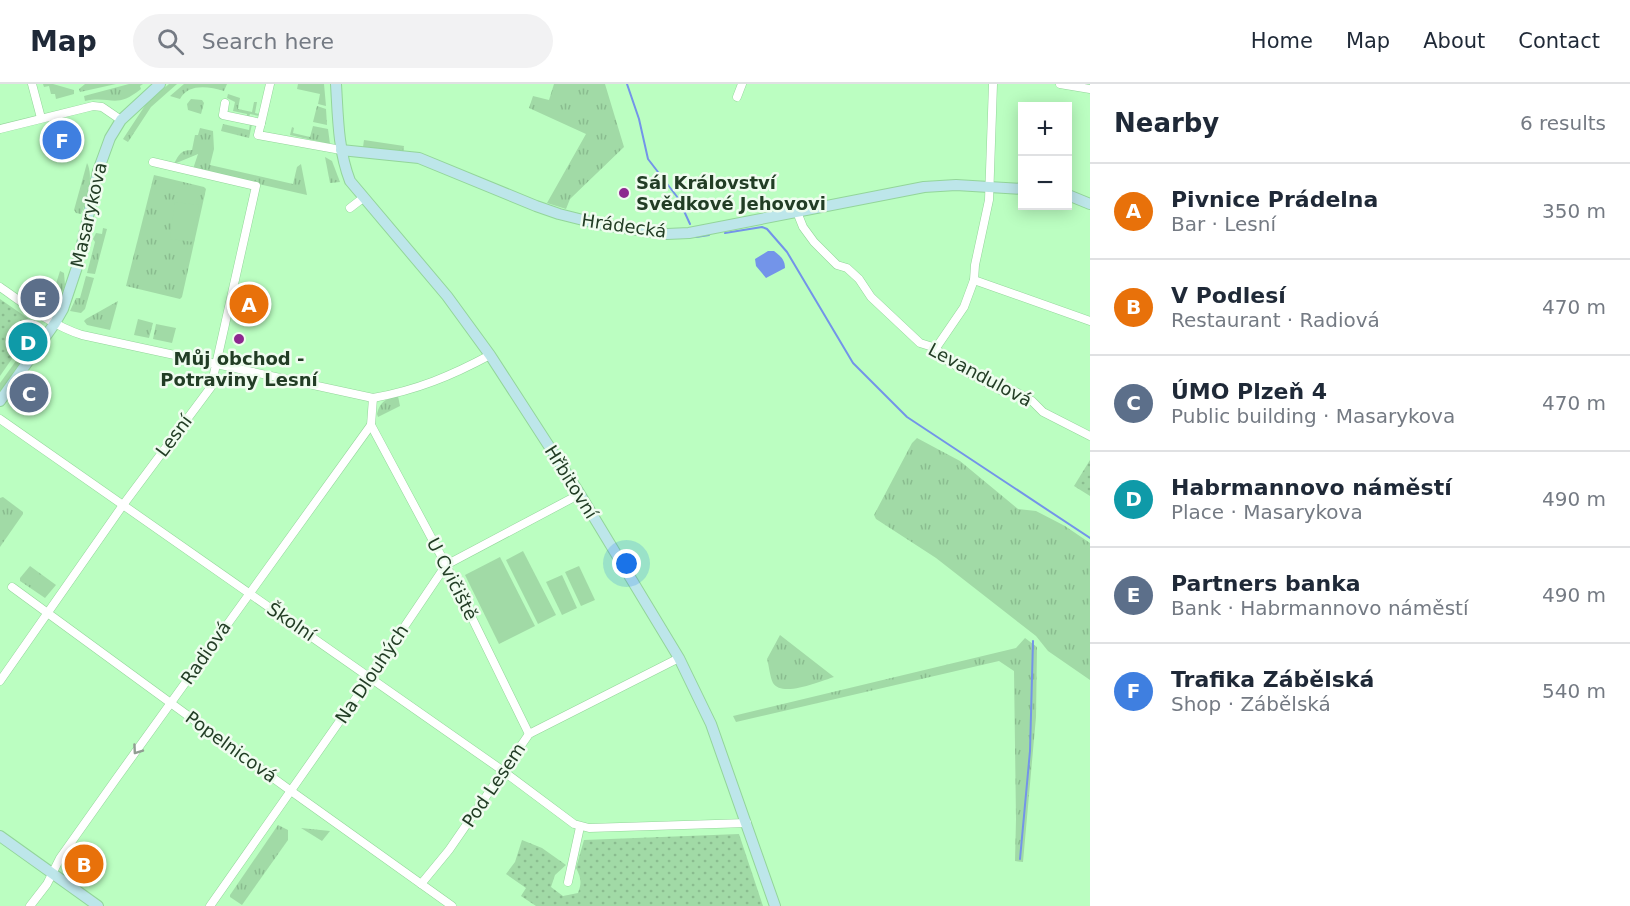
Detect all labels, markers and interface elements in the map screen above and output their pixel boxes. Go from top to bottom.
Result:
search box [133,14,553,68]
text: Map [30,25,97,58]
icon: search [154,25,187,58]
text: Search here [202,29,334,54]
text: Home [1251,29,1313,53]
text: Map [1346,29,1390,53]
text: About [1423,29,1485,53]
text: Contact [1518,29,1600,53]
map controls [1018,102,1072,210]
button: + [1018,102,1072,156]
text: Nearby [1114,108,1219,138]
text: 6 results [1520,111,1606,135]
pin: F [42,118,82,162]
button: − [1018,156,1072,210]
street label: Masarykova [66,160,111,270]
place label: Sál Království Svědkové Jehovovi [636,172,826,214]
marker: Sál Království Svědkové Jehovovi [617,186,631,200]
text: Pivnice Prádelna [1171,187,1378,212]
text: A [1126,199,1141,223]
text: 350 m [1542,199,1606,223]
street label: Hrádecká [580,209,668,242]
text: Bar · Lesní [1171,212,1276,236]
pin: E [20,276,60,320]
pin: A [230,282,268,326]
text: V Podlesí [1171,283,1286,308]
text: B [1126,295,1141,319]
text: 470 m [1542,295,1606,319]
text: Restaurant · Radiová [1171,308,1380,332]
pin: D [9,320,48,364]
marker: Můj obchod - Potraviny Lesní [232,332,246,346]
street label: Levandulová [925,338,1036,411]
place label: Můj obchod - Potraviny Lesní [160,348,318,390]
pin: C [9,370,48,416]
text: ÚMO Plzeň 4 [1171,379,1327,404]
text: C [1126,391,1141,415]
text: 470 m [1542,391,1606,415]
text: Public building · Masarykova [1171,404,1455,428]
street label: Lesní [151,410,197,461]
street label: Hřbitovní [541,441,603,523]
text: Habrmannovo náměstí [1171,475,1452,500]
text: D [1125,487,1142,511]
text: 490 m [1542,487,1606,511]
text: Place · Masarykova [1171,500,1363,524]
street label: U Cvičiště [423,534,482,623]
your location [612,549,641,578]
text: Partners banka [1171,571,1361,596]
text: E [1127,583,1140,607]
text: 490 m [1542,583,1606,607]
text: Bank · Habrmannovo náměstí [1171,596,1468,620]
street label: Školní [263,598,320,646]
street label: Radiová [176,617,235,688]
street label: Na Dlouhých [331,620,412,727]
text: Trafika Zábělská [1171,667,1374,692]
text: F [1127,679,1140,703]
text: 540 m [1542,679,1606,703]
text: Shop · Zábělská [1171,692,1331,716]
street label: Popelnicová [182,706,281,787]
street label: Pod Lesem [458,739,529,831]
one-way arrow [133,744,144,755]
pin: B [64,842,104,886]

